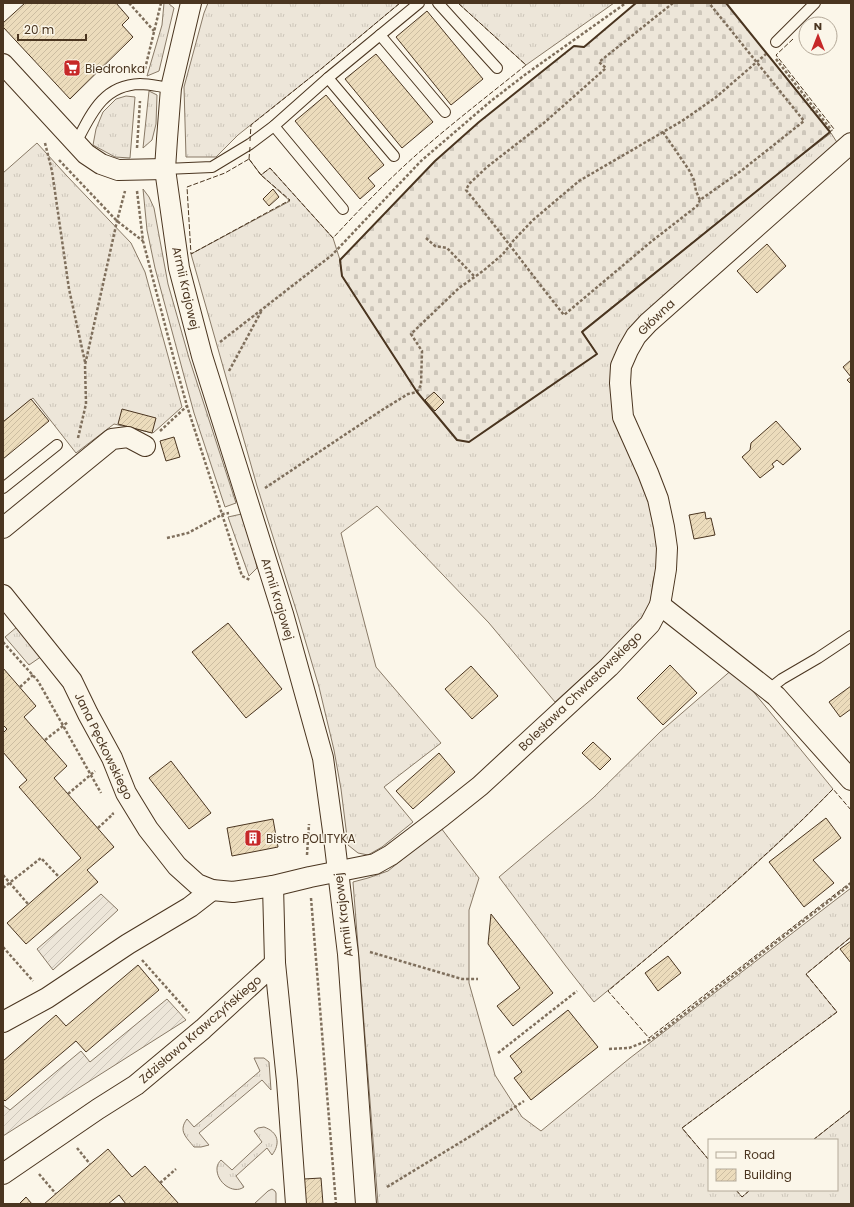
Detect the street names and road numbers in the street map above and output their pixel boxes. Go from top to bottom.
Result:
street label: Armii Krajowej [168,245,204,331]
street label: Główna [634,295,678,339]
street label: Armii Krajowej [257,556,299,642]
street label: Bolesława Chwastowskiego [515,627,646,755]
street label: Jana Pęckowskiego [71,689,138,803]
street label: Armii Krajowej [329,872,357,958]
street label: Zdzisława Krawczyńskiego [135,971,265,1087]

